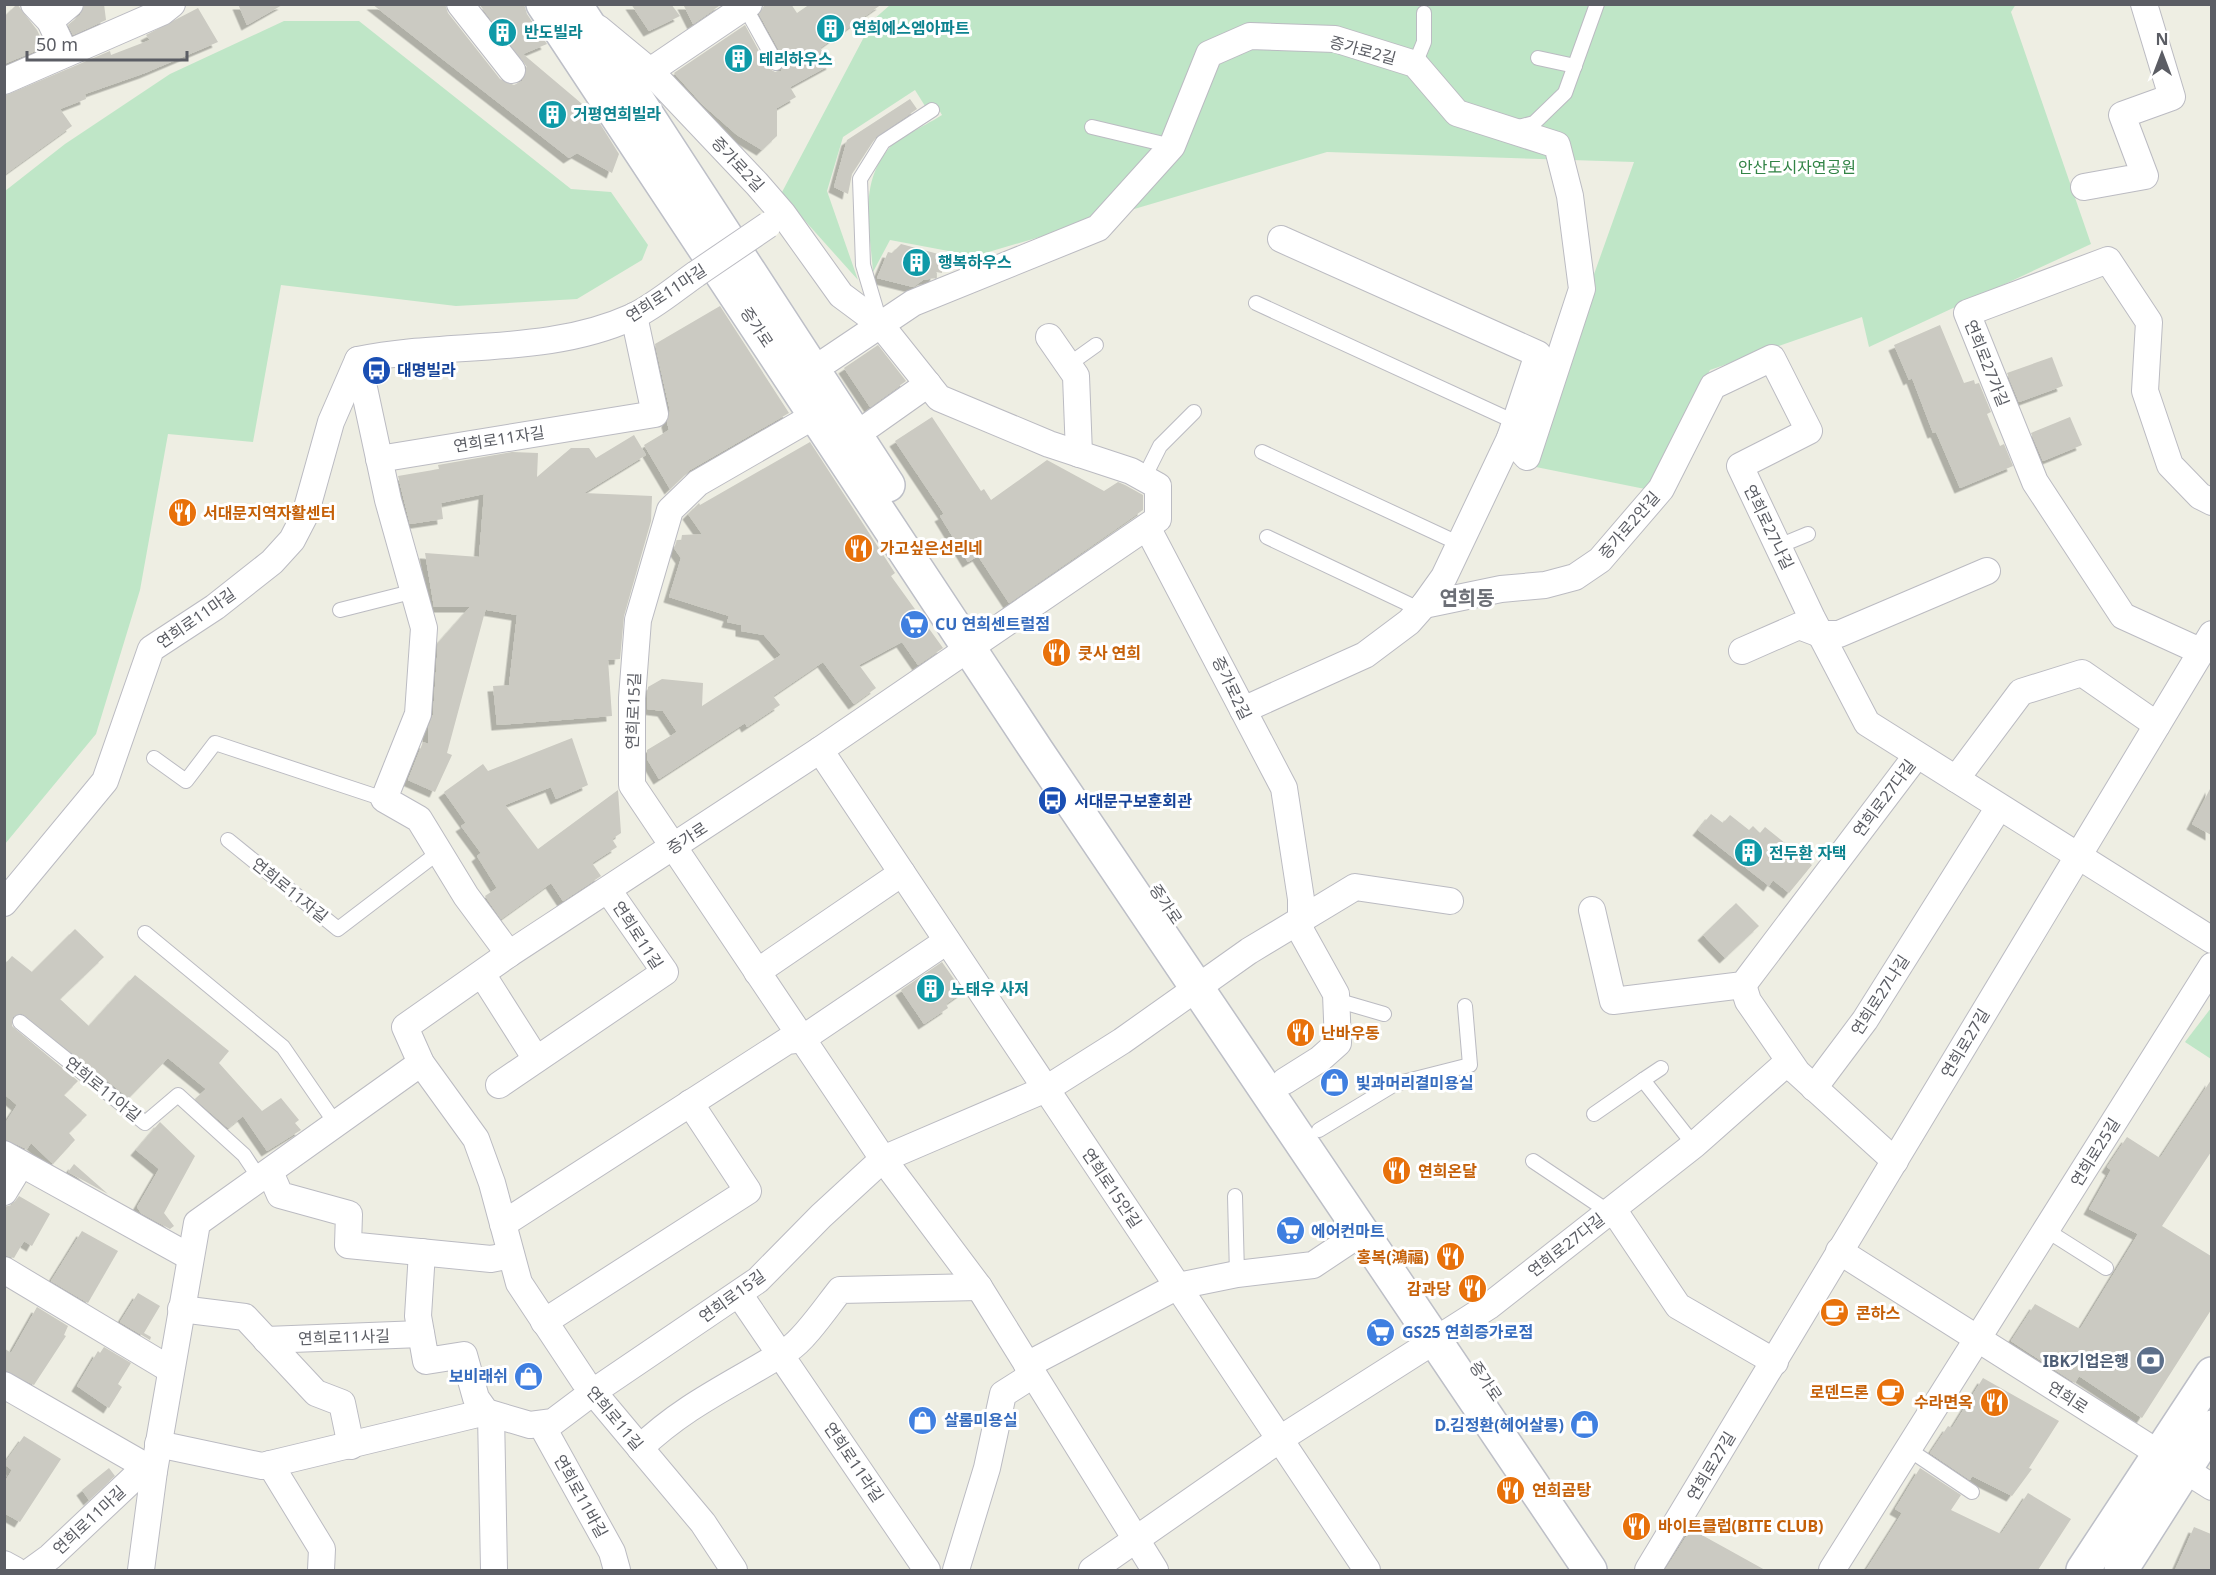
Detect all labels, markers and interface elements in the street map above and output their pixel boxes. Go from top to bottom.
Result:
building icon: 연희에스엠아파트 [815,12,847,44]
building icon: 반도빌라 [487,16,519,48]
place label: 연희에스엠아파트 [852,17,970,39]
place label: 반도빌라 [524,21,583,43]
scale bar [27,24,188,62]
north arrow [2132,24,2192,84]
text: N [2155,28,2169,50]
street label: 증가로2길 [1327,31,1399,69]
text: 50 m [36,32,78,56]
building icon: 테리하우스 [722,43,754,75]
place label: 테리하우스 [759,48,833,70]
building icon: 거평연희빌라 [536,98,568,130]
place label: 거평연희빌라 [573,103,662,125]
street label: 증가로2길 [707,132,769,196]
park label: 안산도시자연공원 [1738,156,1856,178]
building icon: 행복하우스 [901,246,933,278]
place label: 행복하우스 [938,251,1012,273]
street label: 연희로11마길 [621,259,711,327]
street label: 증가로 [736,303,779,352]
street label: 연희로27가길 [1960,316,2014,410]
bus stop icon: 대명빌라 [360,354,392,386]
place label: 대명빌라 [397,359,456,381]
street label: 연희로11자길 [452,421,546,457]
street label: 연희로27나길 [1739,481,1799,573]
street label: 증가로2안길 [1594,487,1664,563]
restaurant icon: 서대문지역자활센터 [166,497,198,529]
place label: 서대문지역자활센터 [203,502,335,524]
restaurant icon: 가고싶은선리네 [843,532,875,564]
place label: 가고싶은선리네 [880,537,983,559]
street label: 연희로11마길 [152,583,240,653]
district label: 연희동 [1439,584,1495,611]
supermarket icon: CU 연희센트럴점 [898,608,930,640]
place label: CU 연희센트럴점 [935,613,1050,635]
restaurant icon: 쿳사 연희 [1041,637,1073,669]
place label: 쿳사 연희 [1078,642,1141,664]
street label: 증가로2길 [1207,653,1257,723]
street label: 연희로15길 [621,672,645,750]
street label: 연희로27다길 [1848,755,1920,841]
bus stop icon: 서대문구보훈회관 [1037,785,1069,817]
place label: 서대문구보훈회관 [1074,790,1192,812]
street label: 증가로 [662,817,712,859]
building icon: 전두환 자택 [1732,837,1764,869]
place label: 전두환 자택 [1769,842,1847,864]
street label: 연희로11자길 [247,853,333,927]
street label: 증가로 [1145,880,1188,929]
street label: 연희로11길 [608,897,668,973]
street label: 연희로27나길 [1846,950,1914,1040]
building icon: 노태우 사저 [914,973,946,1005]
place label: 노태우 사저 [951,978,1029,1000]
street label: 연희로27길 [1936,1004,1994,1082]
restaurant icon: 난바우동 [1284,1017,1316,1049]
place label: 난바우동 [1321,1022,1380,1044]
street label: 연희로11아길 [60,1052,146,1126]
shop icon: 빛과머리결미용실 [1319,1067,1351,1099]
place label: 빛과머리결미용실 [1356,1072,1474,1094]
street label: 연희로25길 [2065,1113,2125,1191]
street label: 연희로15안길 [1077,1144,1147,1232]
restaurant icon: 연희온달 [1381,1155,1413,1187]
place label: 연희온달 [1418,1160,1477,1182]
street label: 연희로27다길 [1523,1208,1609,1282]
supermarket icon: 에어컨마트 [1274,1215,1306,1247]
place label: 에어컨마트 [1311,1220,1385,1242]
restaurant icon: 홍복(鴻福) [1434,1241,1466,1273]
place label: 홍복(鴻福) [1357,1246,1429,1268]
street label: 연희로15길 [694,1264,770,1328]
restaurant icon: 감과당 [1456,1273,1488,1305]
place label: 감과당 [1407,1278,1451,1300]
cafe icon: 콘하스 [1819,1297,1851,1329]
place label: 콘하스 [1856,1302,1900,1324]
supermarket icon: GS25 연희증가로점 [1365,1316,1397,1348]
place label: GS25 연희증가로점 [1402,1321,1533,1343]
street label: 연희로11사길 [298,1324,390,1350]
bank icon: IBK기업은행 [2134,1345,2166,1377]
place label: IBK기업은행 [2043,1350,2129,1372]
street label: 증가로 [1465,1357,1508,1406]
shop icon: 보비래쉬 [513,1360,545,1392]
place label: 보비래쉬 [449,1365,508,1387]
cafe icon: 로덴드론 [1874,1376,1906,1408]
street label: 연희로 [2043,1376,2093,1418]
street label: 연희로11길 [582,1381,648,1455]
place label: 로덴드론 [1810,1381,1869,1403]
restaurant icon: 수라면옥 [1978,1386,2010,1418]
place label: 수라면옥 [1914,1391,1973,1413]
shop icon: 살롬미용실 [907,1404,939,1436]
place label: 살롬미용실 [944,1409,1018,1431]
shop icon: D.김정환(헤어살롱) [1569,1409,1601,1441]
place label: D.김정환(헤어살롱) [1435,1414,1564,1436]
street label: 연희로11라길 [819,1418,889,1506]
street label: 연희로27길 [1682,1427,1740,1505]
street label: 연희로11바길 [549,1450,613,1542]
restaurant icon: 연희곰탕 [1495,1474,1527,1506]
place label: 연희곰탕 [1532,1479,1591,1501]
street label: 연희로11마길 [48,1481,130,1559]
restaurant icon: 바이트클럽(BITE CLUB) [1621,1510,1653,1542]
place label: 바이트클럽(BITE CLUB) [1658,1515,1823,1537]

